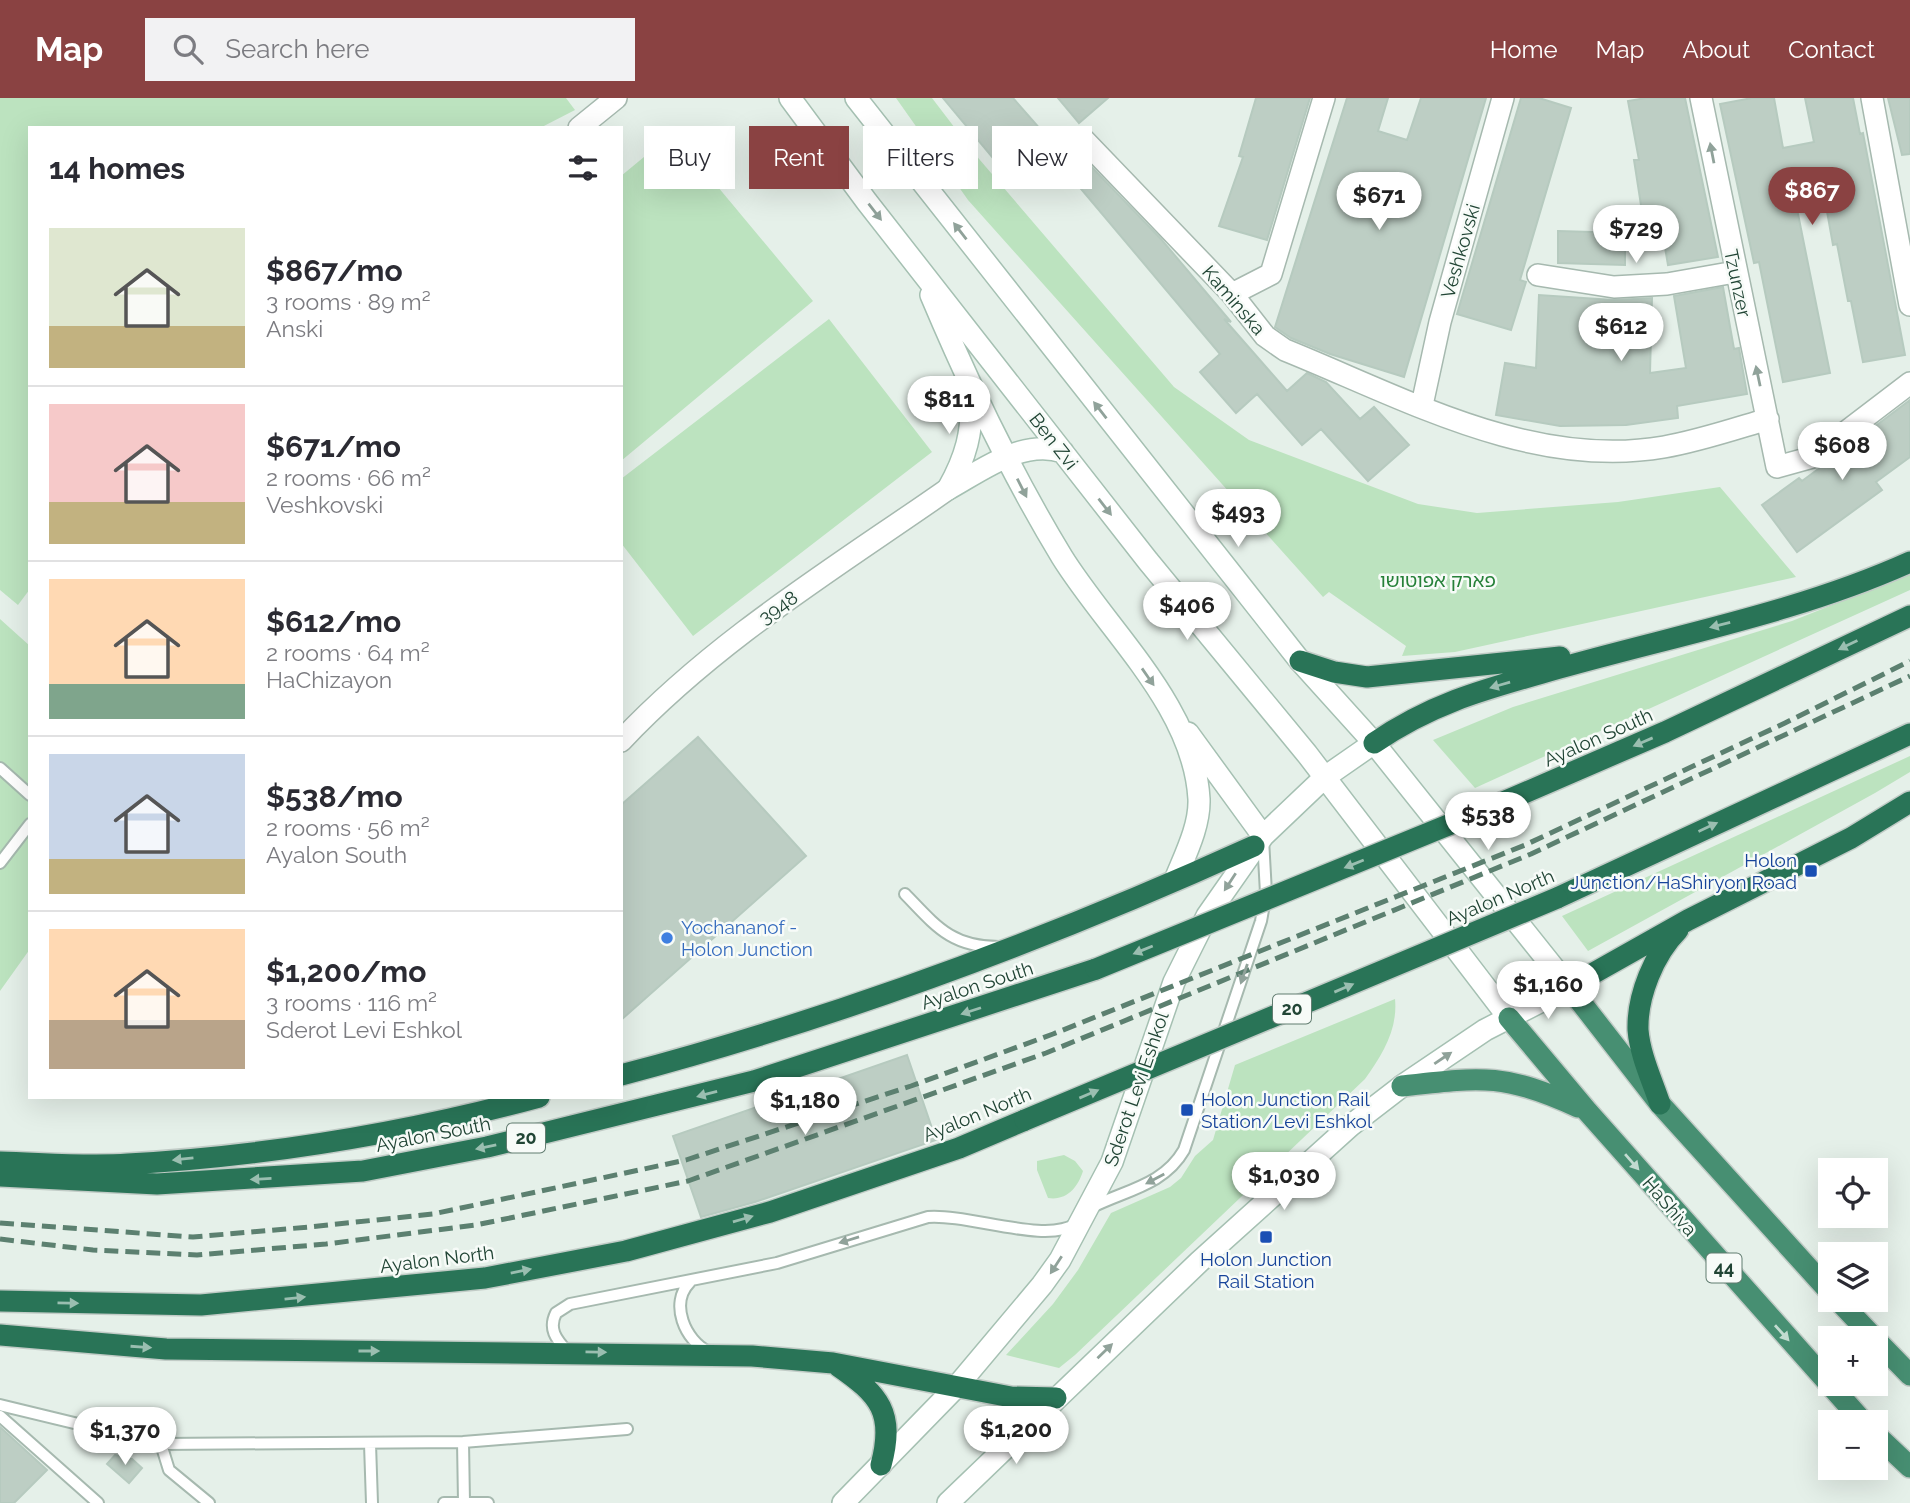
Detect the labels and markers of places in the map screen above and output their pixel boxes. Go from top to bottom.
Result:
pin: $867 [1771,167,1853,227]
pin: $671 [1338,172,1420,232]
pin: $729 [1595,206,1677,265]
pin: $612 [1580,303,1662,363]
pin: $811 [908,376,990,436]
pin: $608 [1801,422,1883,482]
pin: $493 [1197,490,1279,549]
pin: $406 [1146,582,1228,642]
pin: $538 [1447,792,1529,852]
place label: Holon Junction/HaShiryon Road [1570,849,1797,893]
marker: Holon Junction/HaShiryon Road [1803,863,1819,879]
place label: Yochananof - Holon Junction [681,916,813,960]
marker: Yochananof - Holon Junction [659,930,675,946]
pin: $1,160 [1491,962,1605,1021]
pin: $1,180 [748,1077,862,1137]
place label: Holon Junction Rail Station/Levi Eshkol [1201,1088,1373,1132]
marker: Holon Junction Rail Station/Levi Eshkol [1179,1102,1195,1118]
pin: $1,030 [1227,1152,1341,1212]
marker: Holon Junction Rail Station [1258,1229,1274,1245]
place label: Holon Junction Rail Station [1200,1248,1332,1292]
pin: $1,200 [959,1406,1073,1466]
pin: $1,370 [68,1408,182,1467]

